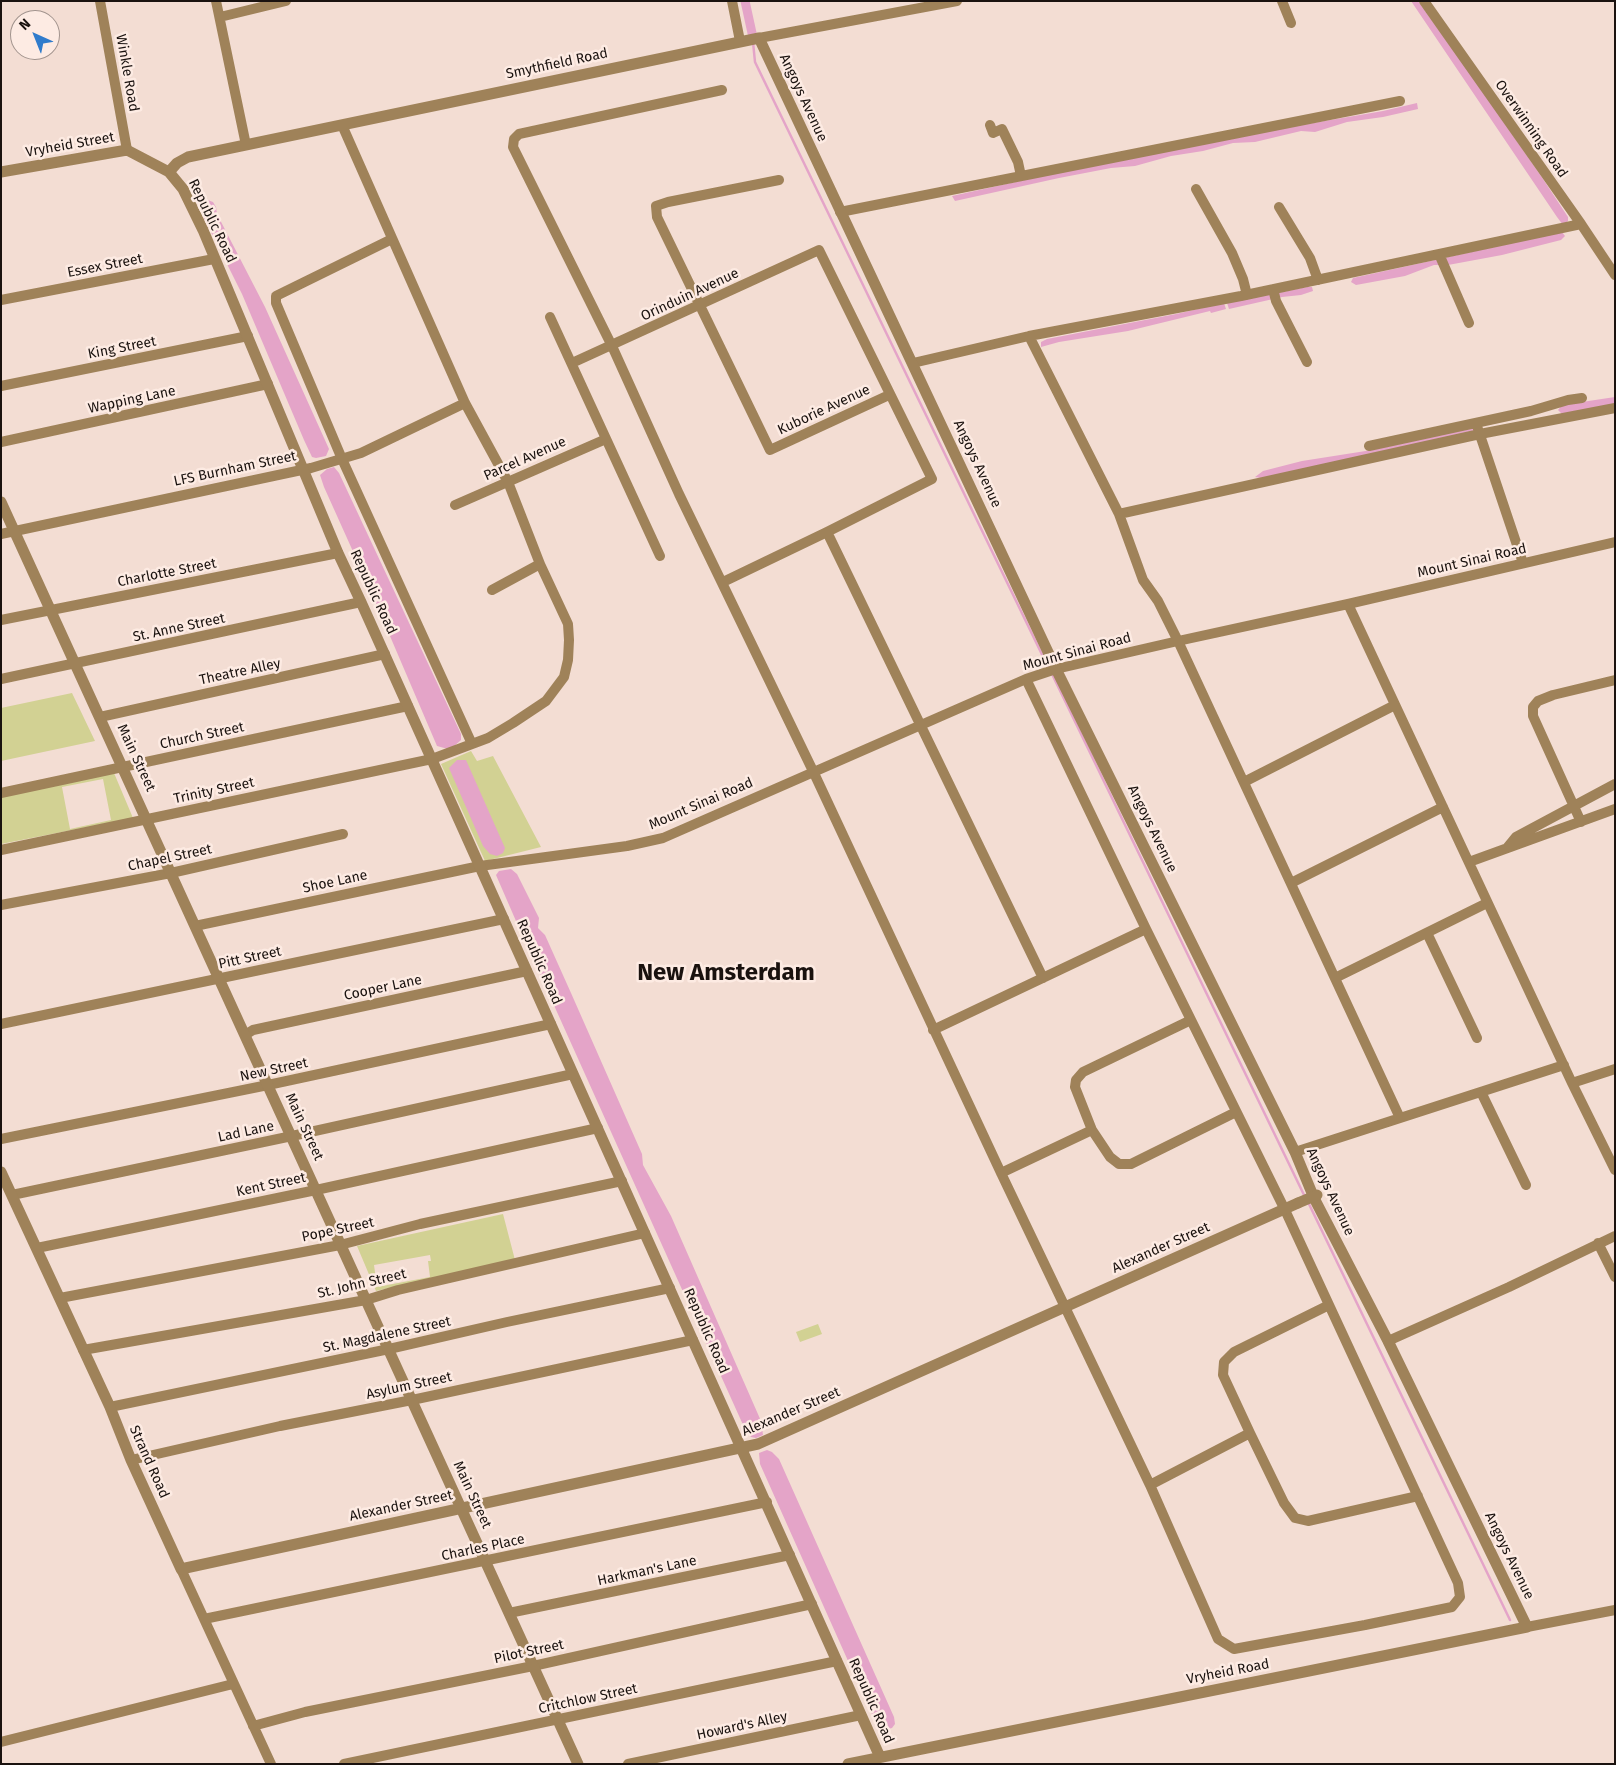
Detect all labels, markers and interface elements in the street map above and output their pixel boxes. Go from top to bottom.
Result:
north arrow [10,10,60,60]
text: N [16,15,34,34]
street label: Winkle Road [112,33,142,113]
street label: Smythfield Road [505,45,609,83]
street label: Angoys Avenue [775,51,831,145]
street label: Overwinning Road [1491,77,1571,181]
street label: Vryheid Street [24,129,116,161]
street label: Republic Road [184,176,240,266]
street label: Essex Street [66,250,144,282]
street label: Orinduin Avenue [638,265,742,325]
street label: King Street [86,333,158,363]
street label: Kuborie Avenue [775,381,873,439]
street label: Wapping Lane [87,383,177,417]
street label: Angoys Avenue [949,417,1005,511]
street label: Parcel Avenue [481,433,569,485]
street label: LFS Burnham Street [172,448,298,490]
street label: Mount Sinai Road [1416,540,1528,582]
street label: Republic Road [346,547,400,637]
street label: Charlotte Street [116,555,218,591]
street label: St. Anne Street [131,610,227,646]
street label: Mount Sinai Road [1021,629,1133,675]
street label: Theatre Alley [198,655,282,689]
street label: Church Street [158,719,246,753]
street label: Main Street [113,722,159,794]
street label: Trinity Street [172,774,256,808]
street label: Mount Sinai Road [646,774,756,834]
street label: Angoys Avenue [1124,783,1180,875]
street label: Chapel Street [127,841,213,875]
street label: Shoe Lane [301,867,369,897]
street label: Republic Road [513,917,565,1007]
street label: Pitt Street [217,943,283,973]
district label: New Amsterdam [637,959,815,987]
street label: Cooper Lane [342,972,424,1004]
street label: New Street [239,1055,309,1085]
street label: Main Street [281,1091,327,1163]
street label: Lad Lane [216,1118,276,1146]
street label: Angoys Avenue [1302,1145,1358,1239]
street label: Kent Street [235,1169,307,1201]
street label: Pope Street [300,1214,376,1246]
street label: Alexander Street [1110,1219,1212,1277]
street label: St. John Street [316,1266,408,1302]
street label: Republic Road [680,1286,732,1376]
street label: St. Magdalene Street [322,1313,452,1357]
street label: Asylum Street [365,1369,453,1403]
street label: Alexander Street [739,1384,843,1440]
street label: Strand Road [126,1423,172,1501]
street label: Main Street [449,1459,495,1531]
street label: Alexander Street [348,1487,454,1525]
street label: Angoys Avenue [1481,1510,1537,1602]
street label: Charles Place [440,1531,526,1565]
street label: Harkman's Lane [596,1552,698,1590]
street label: Pilot Street [493,1636,565,1668]
street label: Republic Road [845,1656,897,1746]
street label: Vryheid Road [1185,1656,1271,1688]
street label: Critchlow Street [537,1680,639,1718]
street label: Howard's Alley [695,1708,789,1744]

